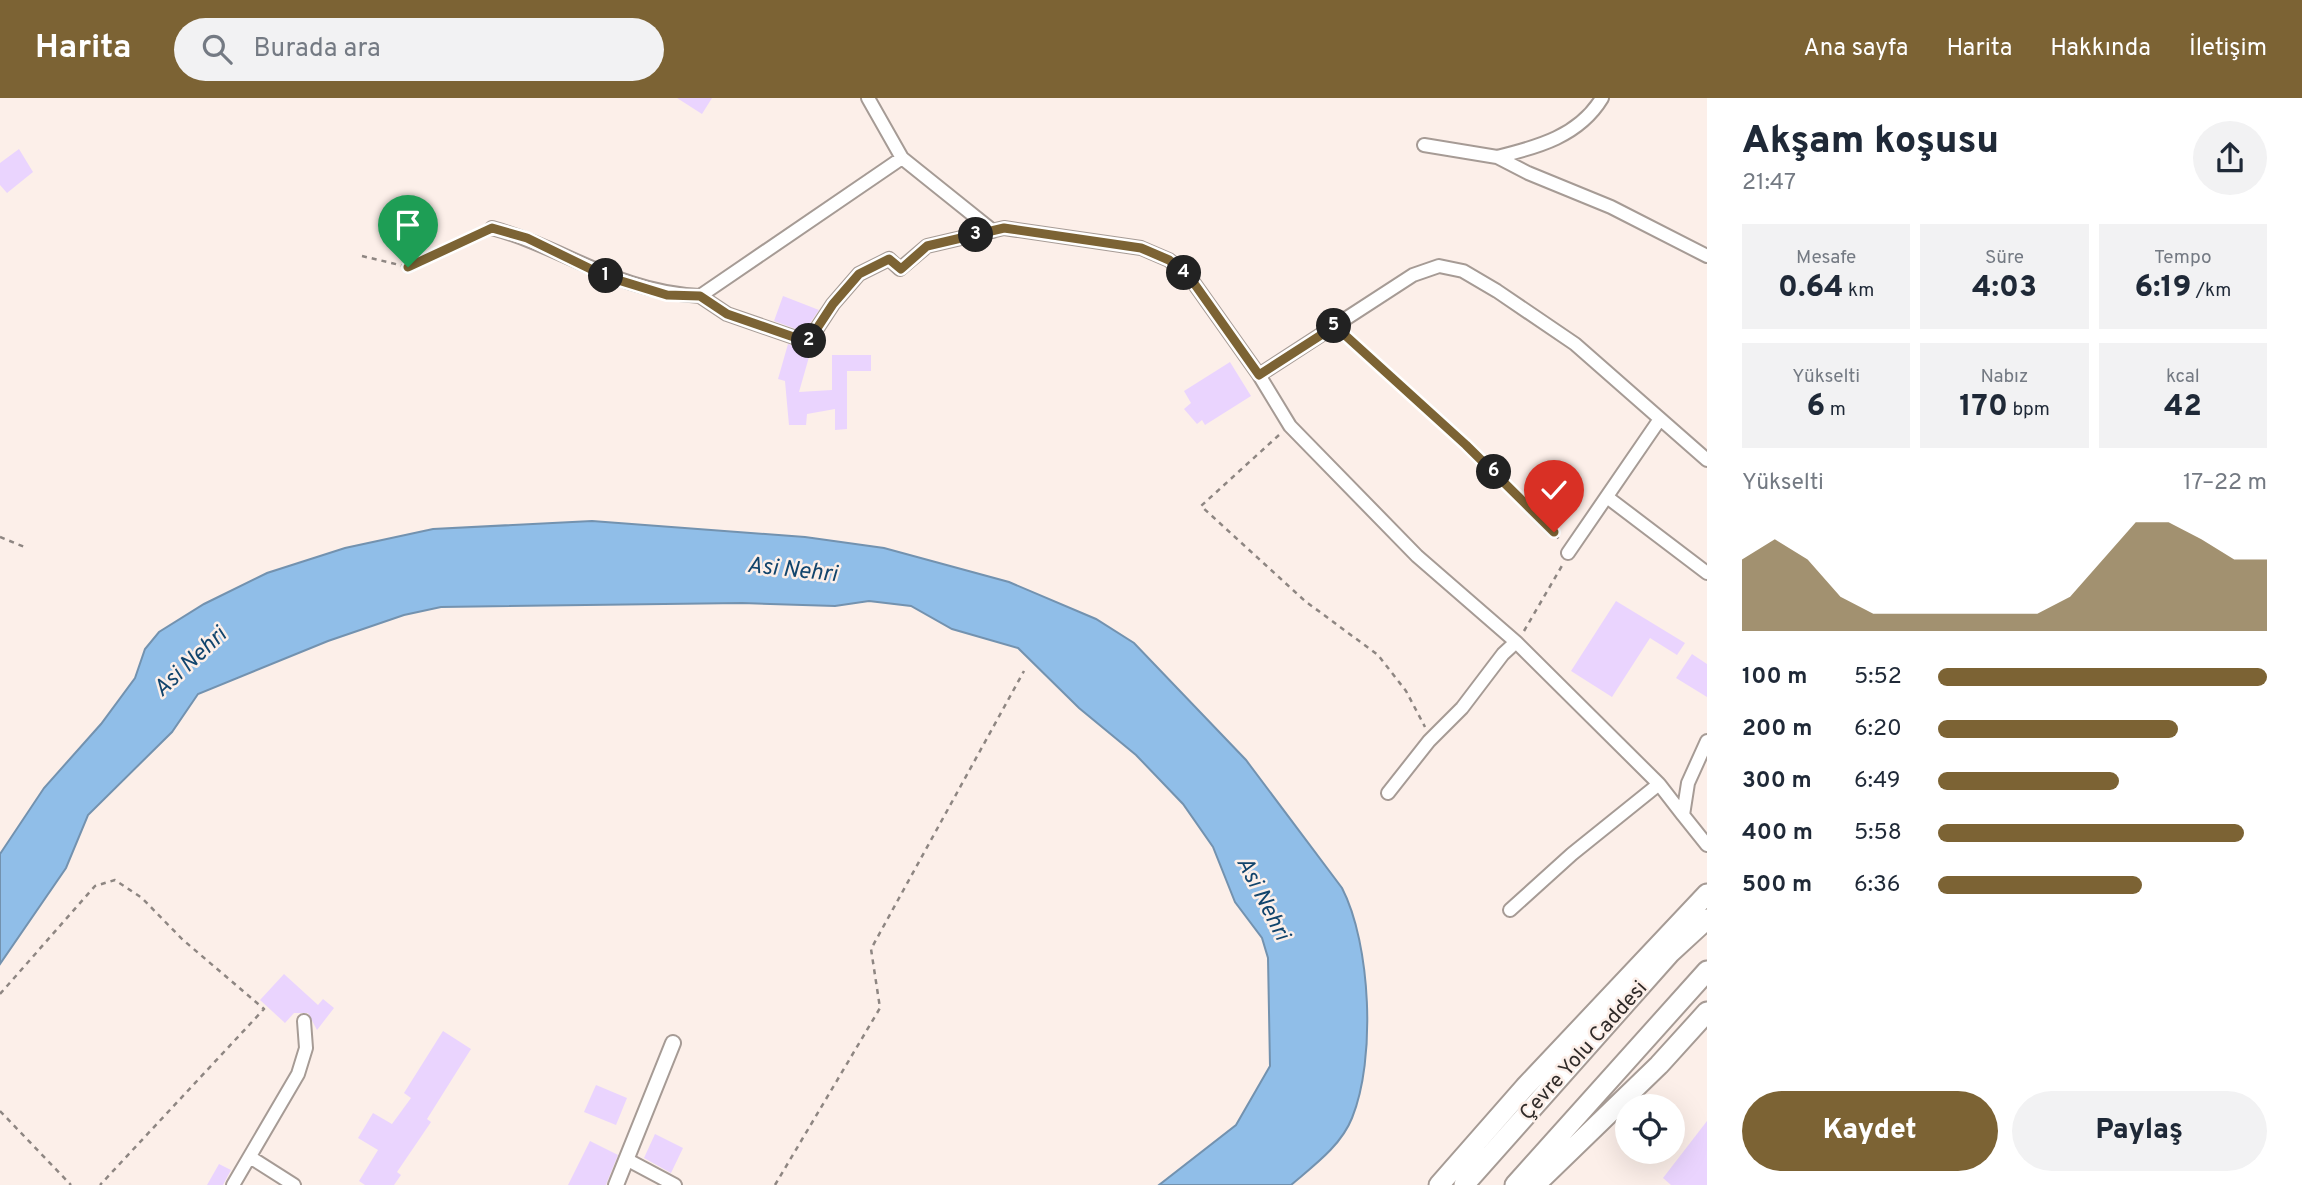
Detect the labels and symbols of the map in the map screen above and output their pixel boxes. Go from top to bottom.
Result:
pin [378,195,438,267]
pin: 3 [958,218,993,252]
pin: 4 [1166,256,1202,290]
pin: 1 [588,258,624,294]
pin: 5 [1316,308,1352,344]
pin: 2 [792,324,826,358]
pin: 6 [1476,454,1512,490]
pin [1524,460,1584,532]
water label: Asi Nehri [746,552,840,590]
water label: Asi Nehri [148,621,235,704]
water label: Asi Nehri [1229,852,1296,947]
street label: Çevre Yolu Caddesi [1514,976,1654,1126]

